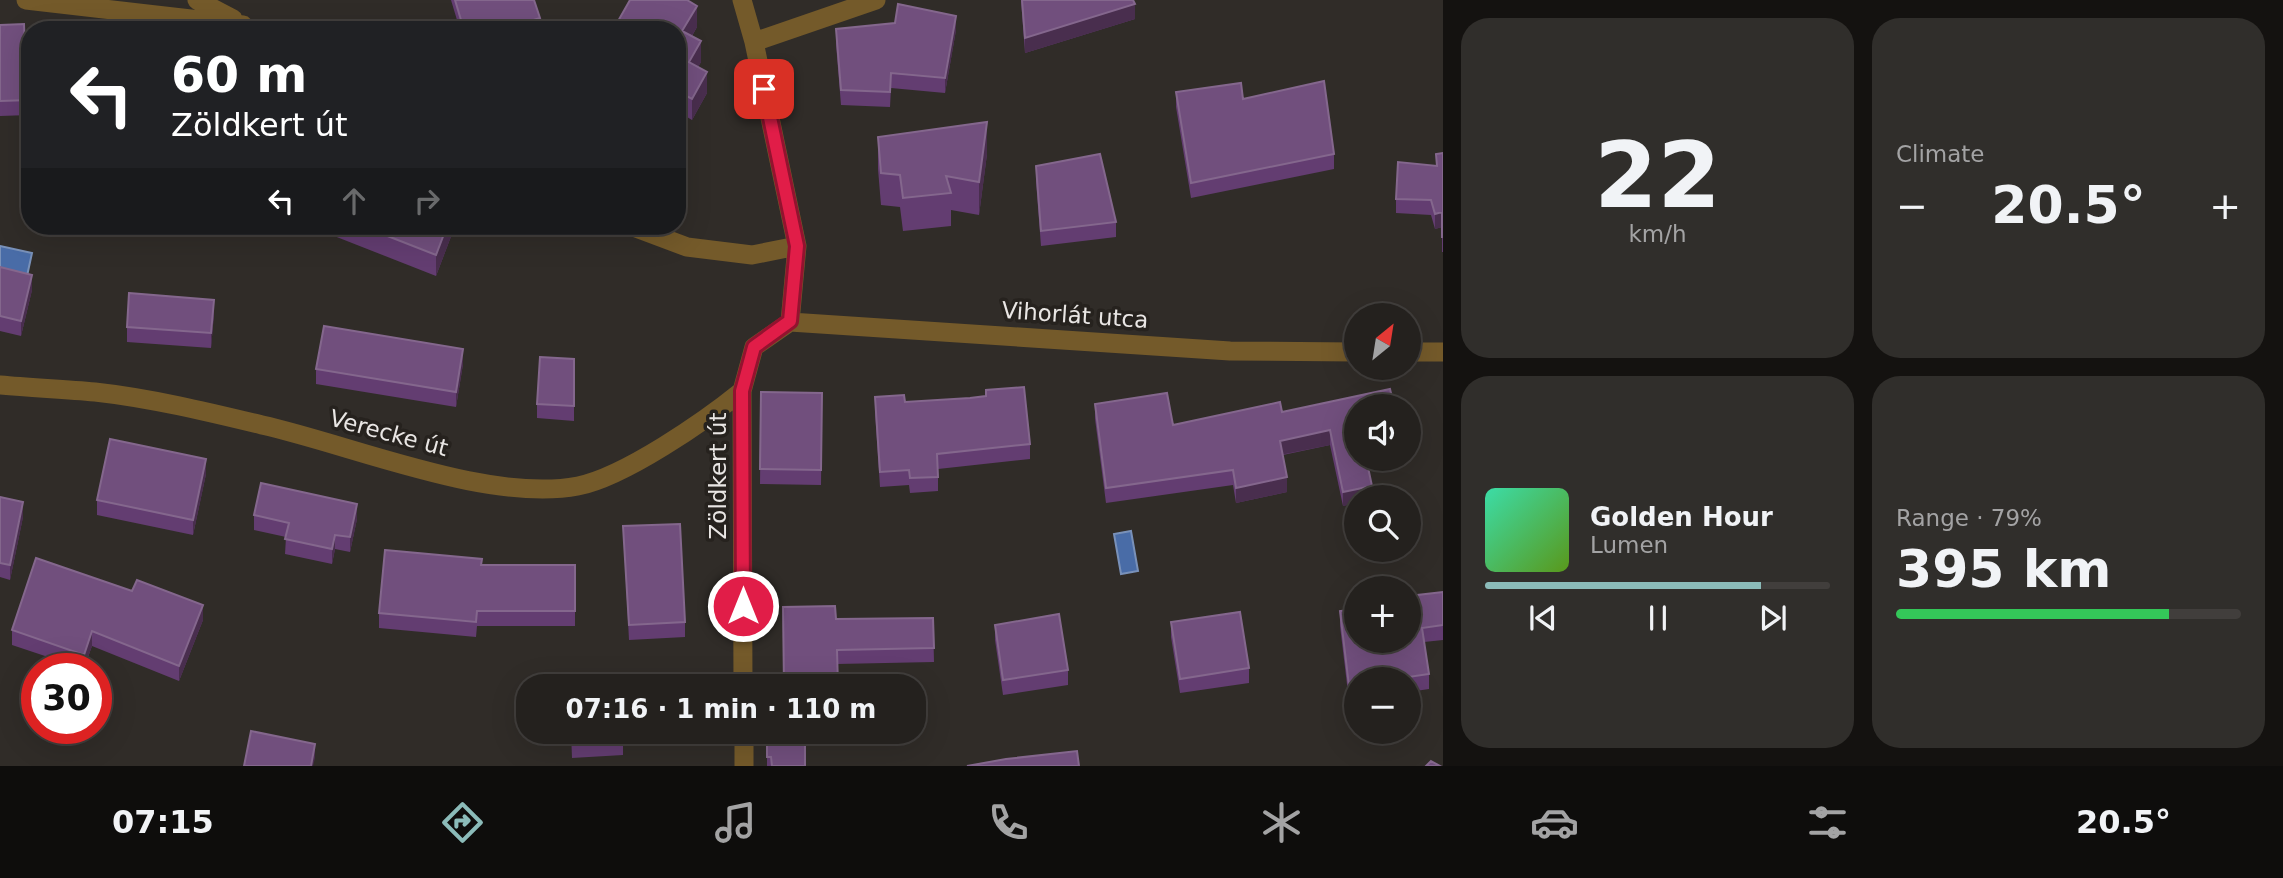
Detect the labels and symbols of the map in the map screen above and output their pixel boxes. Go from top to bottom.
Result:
pin [734,59,794,119]
street label: Vihorlát utca [1001,297,1149,333]
north arrow [1344,303,1421,380]
street label: Verecke út [327,405,451,461]
street label: Zöldkert út [705,413,731,539]
position arrow [706,569,780,643]
speed limit sign: 30 [21,653,112,744]

